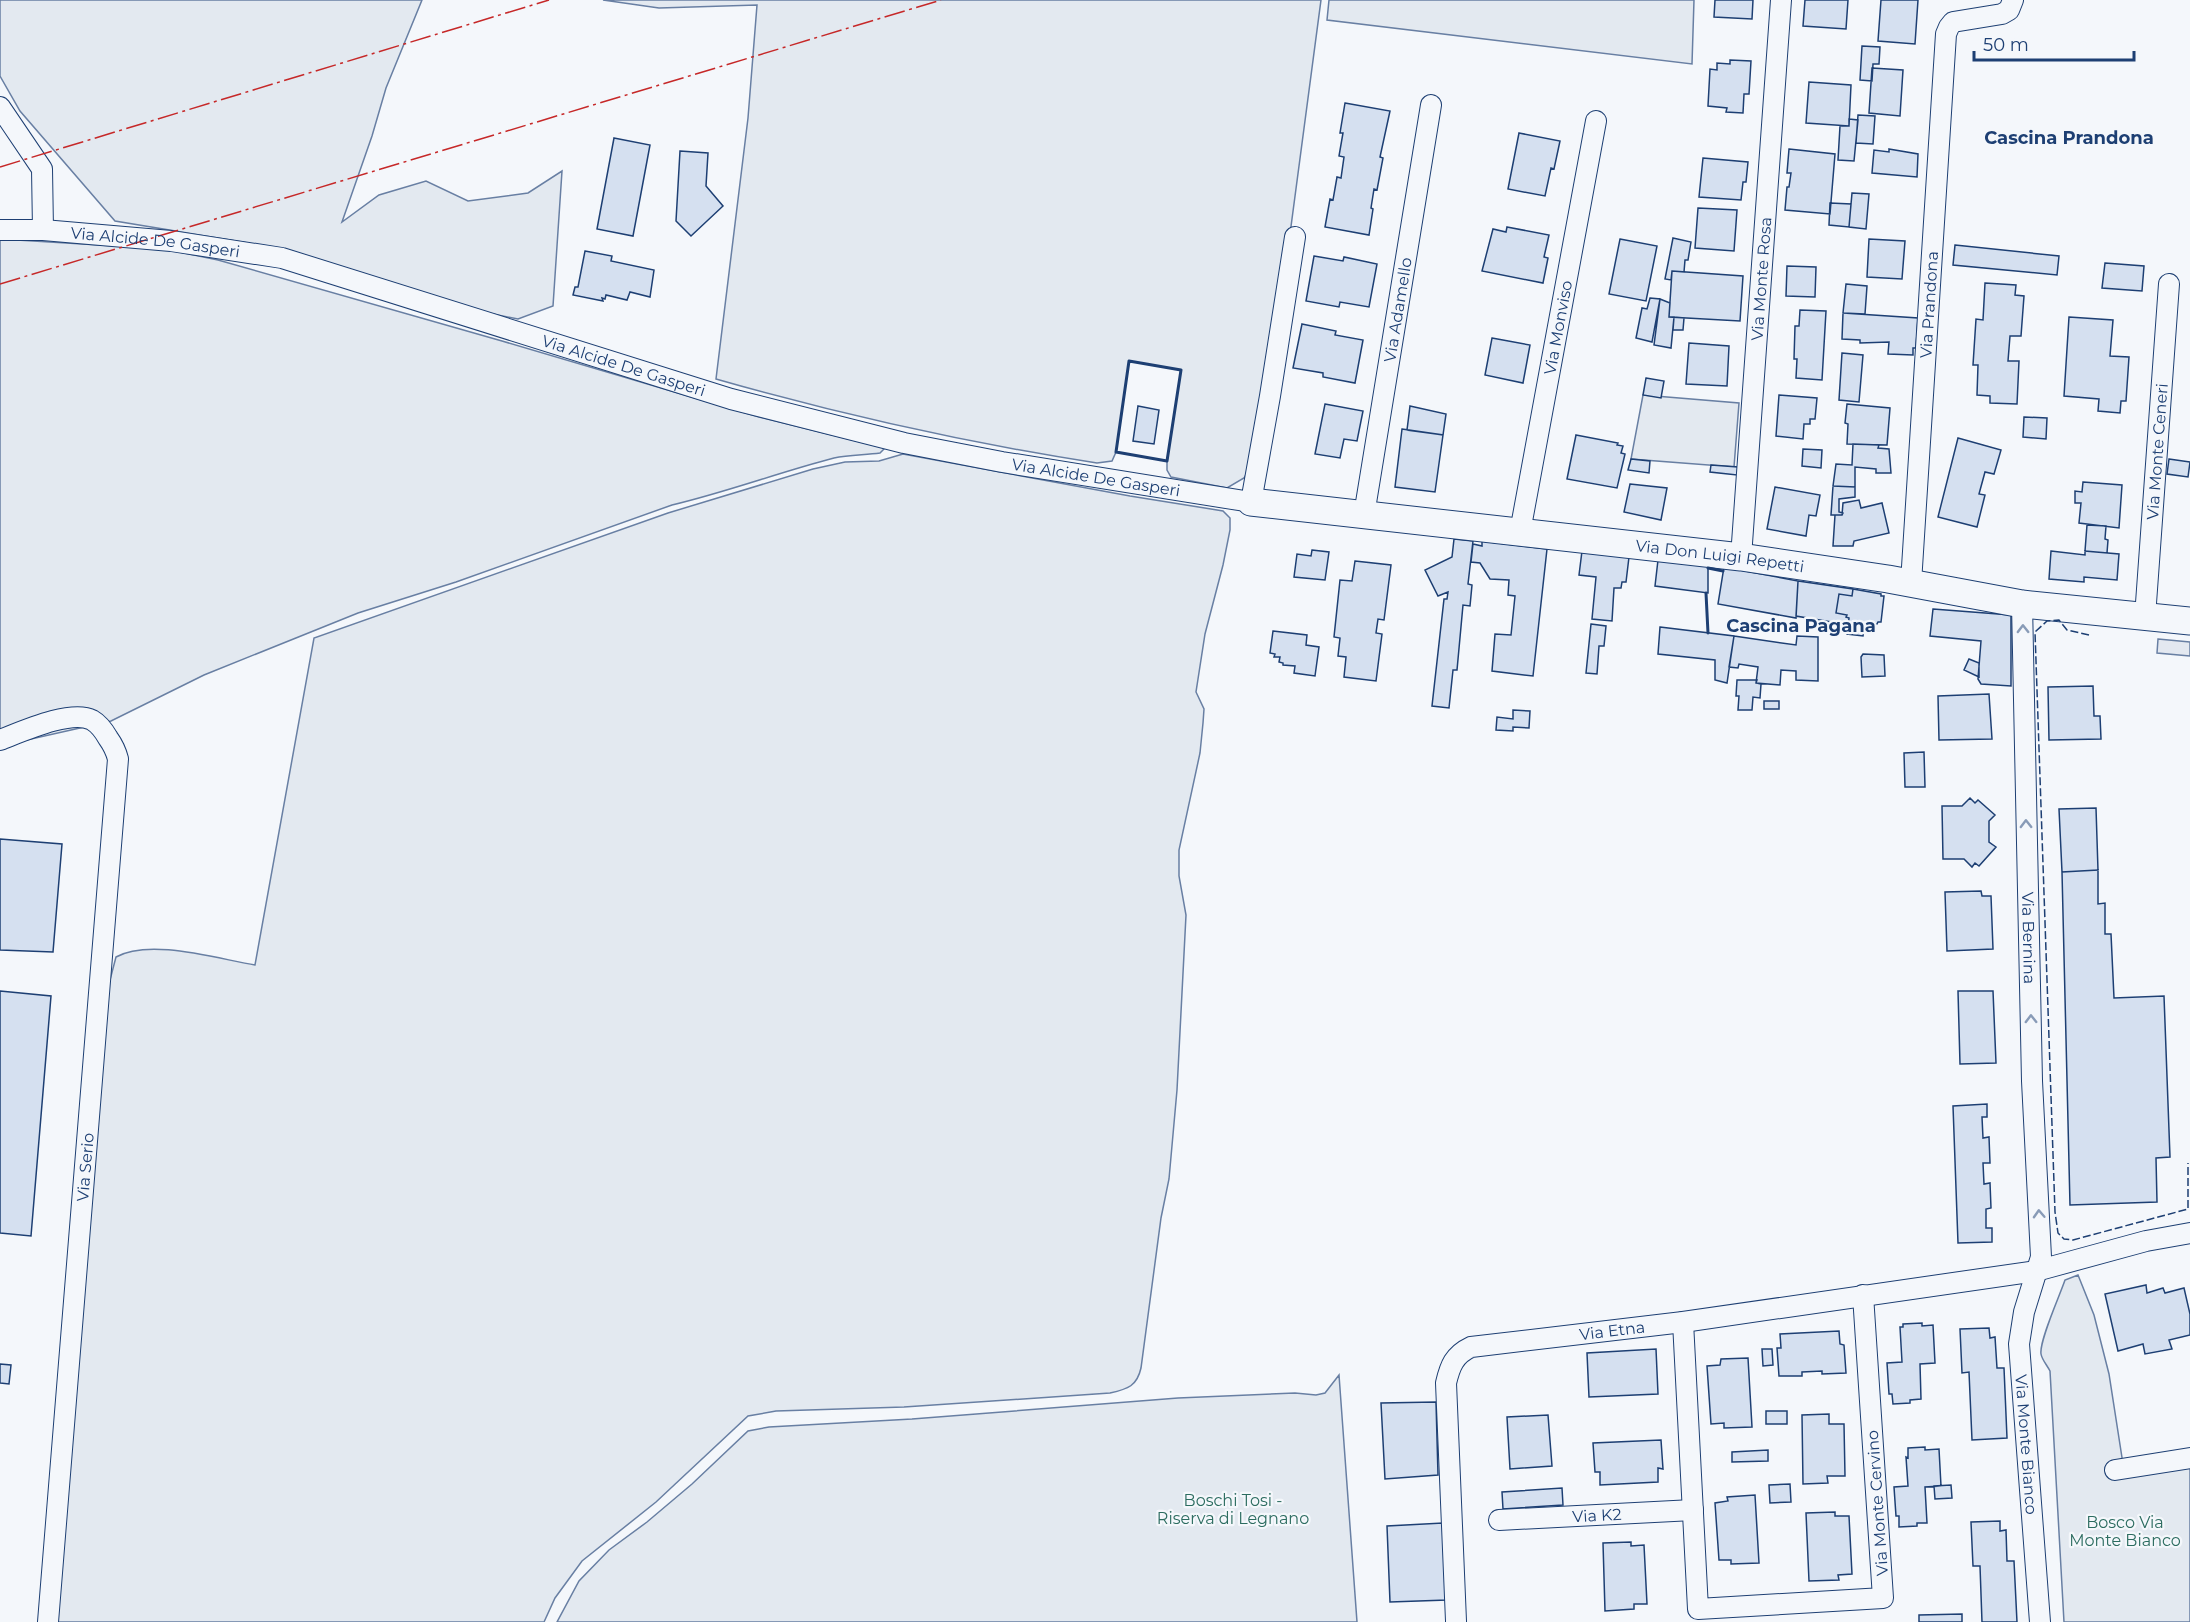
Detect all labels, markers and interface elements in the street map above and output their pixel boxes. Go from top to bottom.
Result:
scale bar [1974,24,2134,62]
text: 50 m [1983,34,2029,56]
district label: Cascina Prandona [1984,127,2154,149]
street label: Via Monte Rosa [1748,216,1775,341]
street label: Via Alcide De Gasperi [70,223,241,261]
street label: Via Prandona [1916,250,1942,359]
street label: Via Adamello [1380,256,1416,364]
street label: Via Monviso [1540,279,1576,376]
street label: Via Alcide De Gasperi [539,331,708,400]
street label: Via Monte Ceneri [2143,383,2172,520]
street label: Via Alcide De Gasperi [1010,455,1182,501]
street label: Via Don Luigi Repetti [1635,536,1806,576]
district label: Cascina Pagana [1726,615,1876,637]
one-way arrow [2017,624,2029,633]
one-way arrow [2020,819,2032,828]
street label: Via Bernina [2018,892,2039,984]
one-way arrow [2025,1014,2037,1023]
street label: Via Serio [73,1132,98,1202]
one-way arrow [2032,1209,2045,1218]
street label: Via Etna [1578,1318,1646,1344]
street label: Via Monte Bianco [2011,1374,2041,1515]
street label: Via Monte Cervino [1863,1429,1892,1577]
park label: Boschi Tosi - Riserva di Legnano [1157,1491,1309,1528]
street label: Via K2 [1572,1505,1622,1526]
park label: Bosco Via Monte Bianco [2069,1513,2181,1550]

